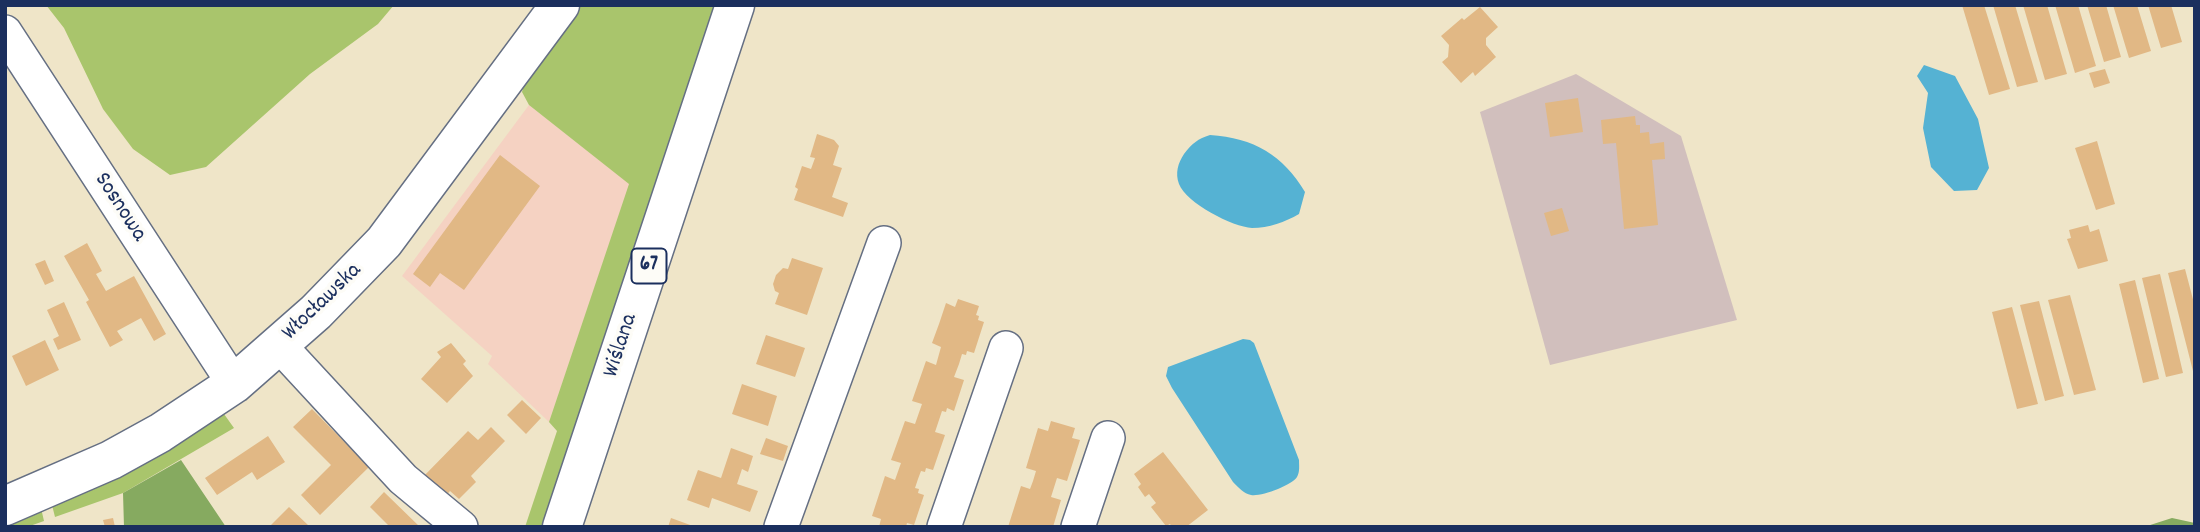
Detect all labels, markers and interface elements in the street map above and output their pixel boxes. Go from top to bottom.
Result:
street label: Sosnowa [87,168,151,248]
road number: 67 [632,248,666,284]
street label: Włocławska [278,258,368,348]
street label: Wiślana [599,311,645,381]

